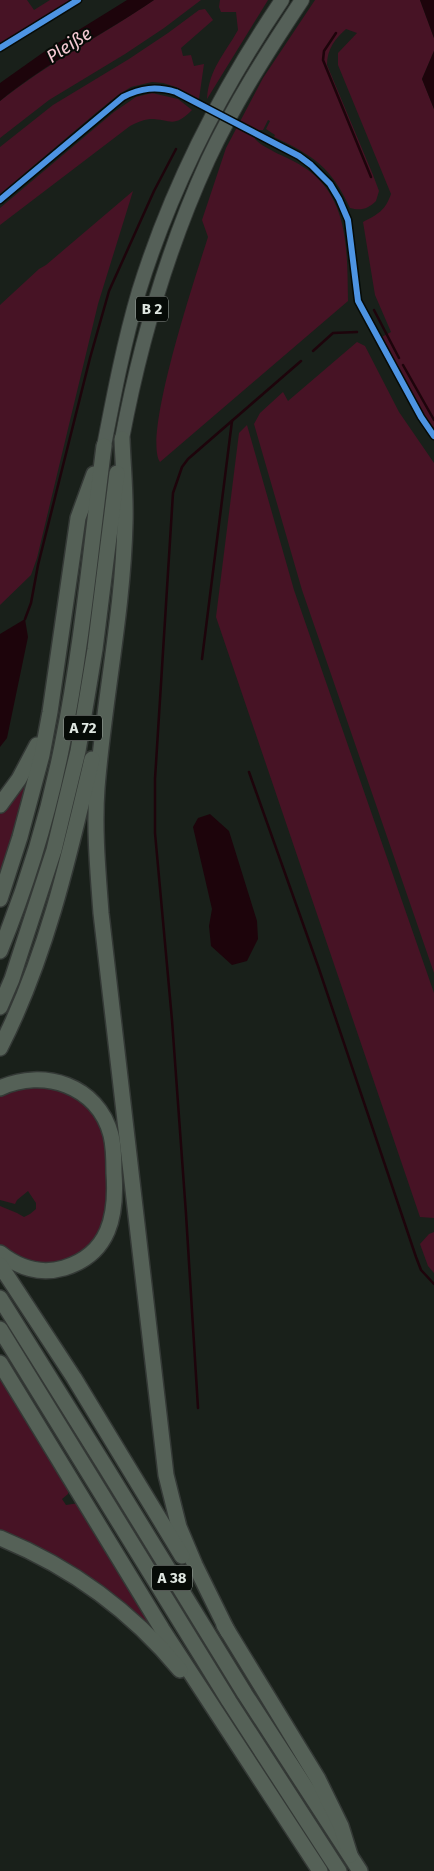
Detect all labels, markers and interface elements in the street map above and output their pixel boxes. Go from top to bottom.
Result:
water label: Pleiße [42,22,96,68]
road number: B 2 [136,296,168,322]
road number: A 72 [64,716,102,740]
road number: A 38 [152,1566,192,1590]

